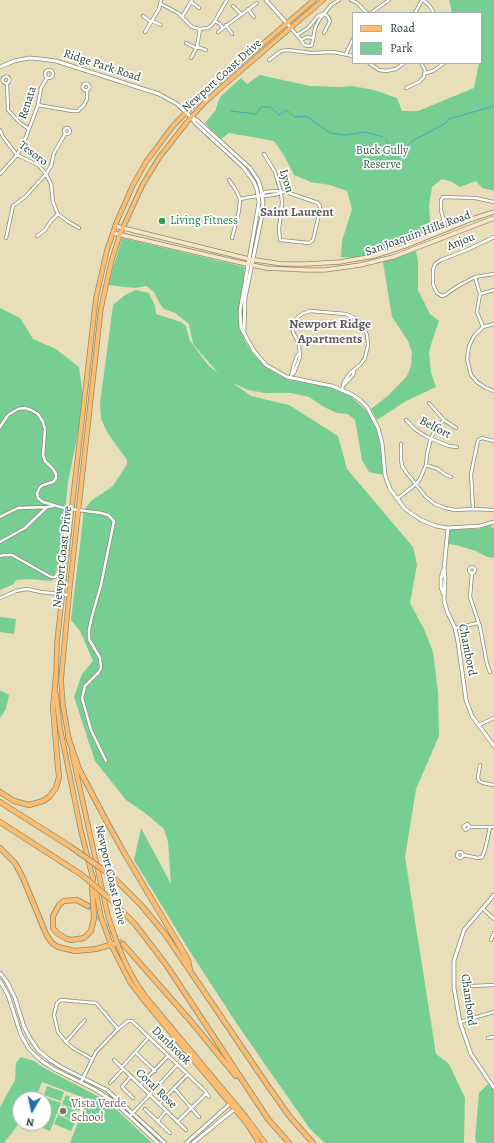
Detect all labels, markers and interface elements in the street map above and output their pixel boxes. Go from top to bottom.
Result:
legend [352,12,482,64]
text: Road [390,20,415,36]
street label: Newport Coast Drive [179,36,265,116]
text: Park [390,40,413,56]
street label: Ridge Park Road [61,47,143,85]
street label: Renata [16,85,40,121]
street label: Tesoro [16,138,50,170]
park label: Buck Gully Reserve [356,144,408,172]
street label: Lyon [276,168,296,194]
district label: Saint Laurent [260,205,334,221]
street label: San Joaquin Hills Road [363,208,473,260]
place label: Living Fitness [170,214,238,228]
marker: Living Fitness [157,216,167,226]
street label: Anjou [445,230,477,254]
district label: Newport Ridge Apartments [289,317,371,348]
street label: Belfort [417,414,453,442]
street label: Newport Coast Drive [50,505,76,609]
street label: Chambord [455,623,479,677]
street label: Newport Coast Drive [91,823,129,927]
street label: Chambord [457,973,479,1027]
street label: Danbrook [148,1024,194,1068]
street label: Coral Rose [132,1066,180,1112]
north arrow [12,1091,52,1131]
place label: Vista Verde School [71,1097,126,1125]
marker: Vista Verde School [58,1106,68,1116]
text: N [25,1114,35,1130]

